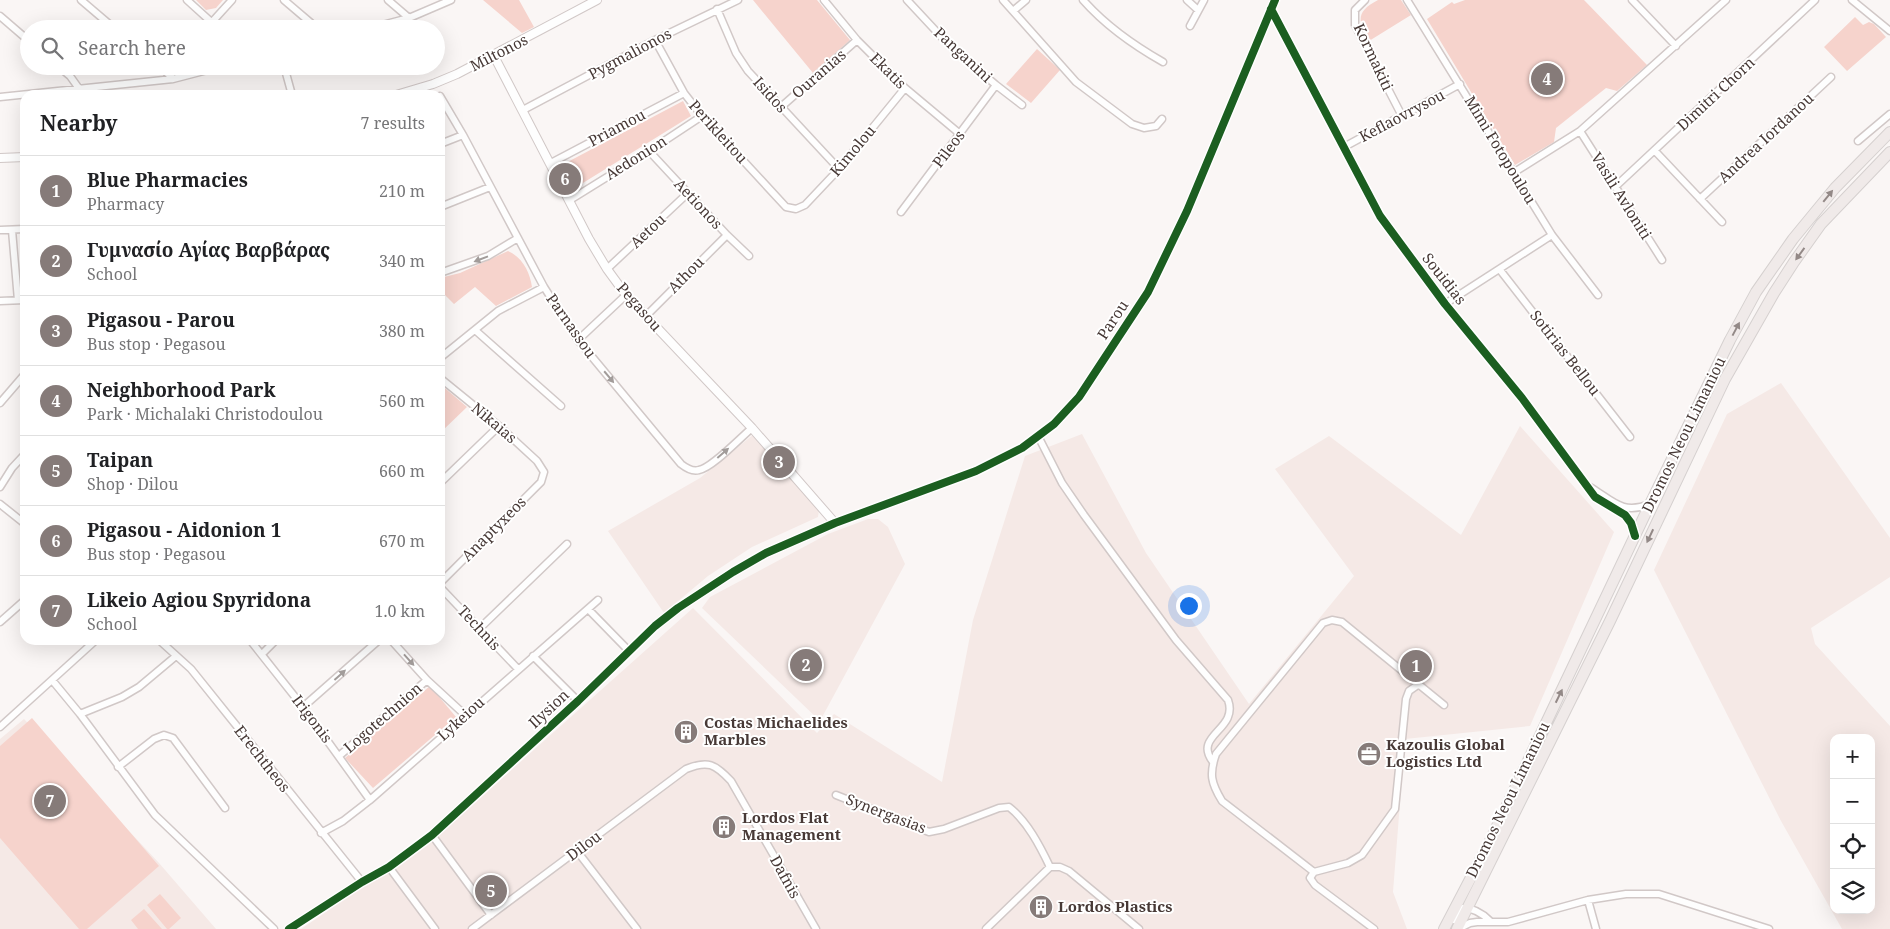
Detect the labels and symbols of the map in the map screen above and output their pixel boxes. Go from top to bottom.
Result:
street label: Kormakiti [1350,20,1398,94]
street label: Panganini [930,22,997,86]
street label: Pygmalionos [584,23,675,83]
street label: Miltonos [466,29,531,75]
street label: Ouranias [787,44,850,102]
street label: Ekatis [866,48,911,93]
street label: Dimitri Chorn [1672,52,1759,135]
pin: 4 [1531,60,1563,98]
street label: Isidos [749,72,792,117]
street label: Keflaovrysou [1355,84,1448,146]
street label: Andrea Iordanou [1713,87,1818,187]
street label: Mimi Fotopoulou [1461,92,1541,208]
street label: Perikleitou [685,95,753,168]
street label: Priamou [585,104,649,150]
street label: Kimolou [825,120,880,180]
street label: Pileos [928,125,969,171]
street label: Aedonion [601,130,670,184]
street label: Vasili Avloniti [1587,148,1657,243]
pin: 6 [549,160,581,198]
street label: Aetionos [670,174,727,233]
one-way arrow [1823,190,1834,203]
street label: Aetou [625,208,670,252]
one-way arrow [1794,247,1805,260]
street label: Souidias [1418,248,1471,309]
street label: Athou [663,251,708,297]
one-way arrow [473,255,488,263]
street label: Pegasou [613,278,667,335]
street label: Parnassou [542,289,602,362]
street label: Parou [1092,296,1132,343]
street label: Sotirias Bellou [1526,306,1606,400]
one-way arrow [1732,322,1740,336]
street label: Dromos Neou Limaniou [1637,353,1730,516]
one-way arrow [604,370,615,383]
street label: Nikaias [468,397,522,447]
pin: 3 [763,443,795,481]
one-way arrow [717,448,730,459]
street label: Anaptyxeos [457,491,530,565]
one-way arrow [1646,529,1654,543]
your location [1176,593,1202,619]
street label: Technis [454,601,506,654]
pin: 2 [790,646,822,684]
pin: 1 [1400,647,1432,685]
one-way arrow [403,653,415,665]
one-way arrow [333,669,345,681]
street label: Logotechnion [339,677,426,757]
street label: Ilysion [524,684,573,732]
one-way arrow [1555,689,1563,703]
street label: Irigonis [288,690,338,747]
street label: Lykeiou [433,691,488,745]
place label: Costas Michaelides Marbles [704,712,848,749]
street label: Dromos Neou Limaniou [1461,718,1554,881]
building icon: Costas Michaelides Marbles [673,719,699,745]
street label: Erechtheos [230,721,295,796]
place label: Kazoulis Global Logistics Ltd [1386,734,1506,771]
office icon: Kazoulis Global Logistics Ltd [1356,741,1382,767]
pin: 7 [34,782,66,820]
street label: Synergasias [843,789,930,838]
place label: Lordos Flat Management [742,807,841,844]
building icon: Lordos Flat Management [711,814,737,840]
street label: Dilou [562,825,605,865]
street label: Dafnis [766,851,806,902]
pin: 5 [475,872,507,910]
building icon: Lordos Plastics [1028,894,1054,920]
place label: Lordos Plastics [1058,896,1172,916]

